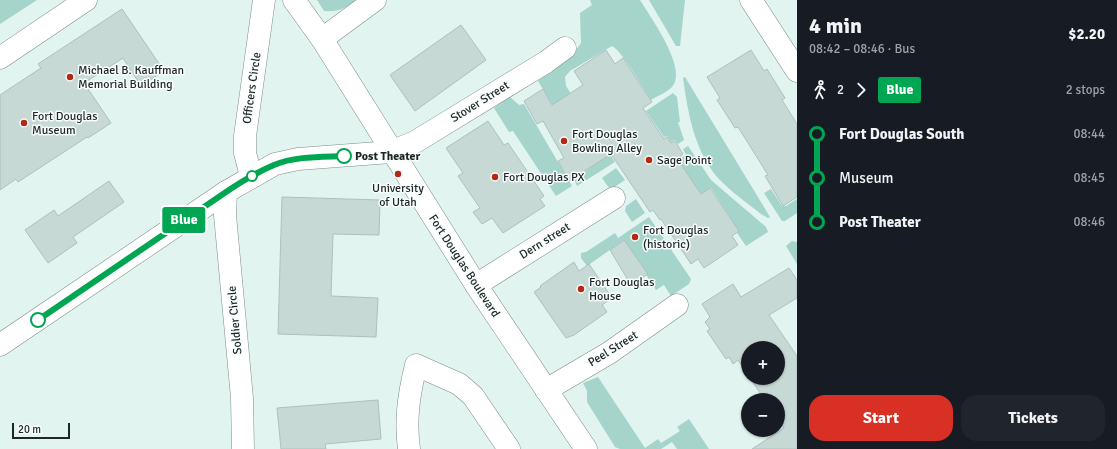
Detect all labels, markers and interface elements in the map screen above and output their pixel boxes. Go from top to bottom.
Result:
text: 4 min [809,12,862,39]
text: $2.20 [1068,25,1105,43]
text: 08:42 – 08:46 · Bus [809,41,915,57]
street label: Officers Circle [240,51,264,125]
place label: Michael B. Kauffman Memorial Building [78,63,184,92]
marker: Michael B. Kauffman Memorial Building [65,72,75,82]
street label: Stover Street [448,78,512,126]
icon: walk [809,79,831,101]
icon: forward [850,79,872,101]
text: Blue [886,81,913,98]
text: 2 [837,82,844,98]
text: 2 stops [1066,82,1105,98]
place label: Fort Douglas Museum [32,109,97,138]
marker: Fort Douglas Museum [19,118,29,128]
text: Fort Douglas South [839,125,964,143]
text: 08:44 [1073,126,1105,142]
place label: Fort Douglas Bowling Alley [572,127,642,156]
marker: Fort Douglas Bowling Alley [559,136,569,146]
marker: Post Theater [336,148,352,164]
place label: Post Theater [355,149,421,164]
place label: Sage Point [657,153,711,168]
marker: Sage Point [644,155,654,165]
marker: University of Utah [393,169,403,179]
text: Museum [839,169,894,187]
unlabelled marker [246,170,258,182]
place label: Fort Douglas PX [503,170,585,185]
text: 08:45 [1073,170,1105,186]
marker: Fort Douglas PX [490,172,500,182]
place label: University of Utah [372,181,424,210]
line badge: Blue [156,207,212,233]
text: Blue [170,211,198,228]
street label: Fort Douglas Boulevard [425,212,503,320]
text: Post Theater [839,213,921,231]
text: 08:46 [1073,214,1105,230]
street label: Dern street [517,219,573,263]
place label: Fort Douglas (historic) [643,223,708,252]
marker: Fort Douglas (historic) [630,232,640,242]
place label: Fort Douglas House [589,275,654,304]
marker: Fort Douglas House [576,284,586,294]
street label: Soldier Circle [225,285,245,355]
unlabelled marker [30,312,46,328]
street label: Peel Street [585,328,641,370]
map controls [741,341,785,437]
button: + [741,341,785,385]
button: − [741,393,785,437]
button: Start [809,395,953,441]
button: Tickets [961,395,1105,441]
scale bar [12,421,70,440]
text: 20 m [18,423,41,436]

